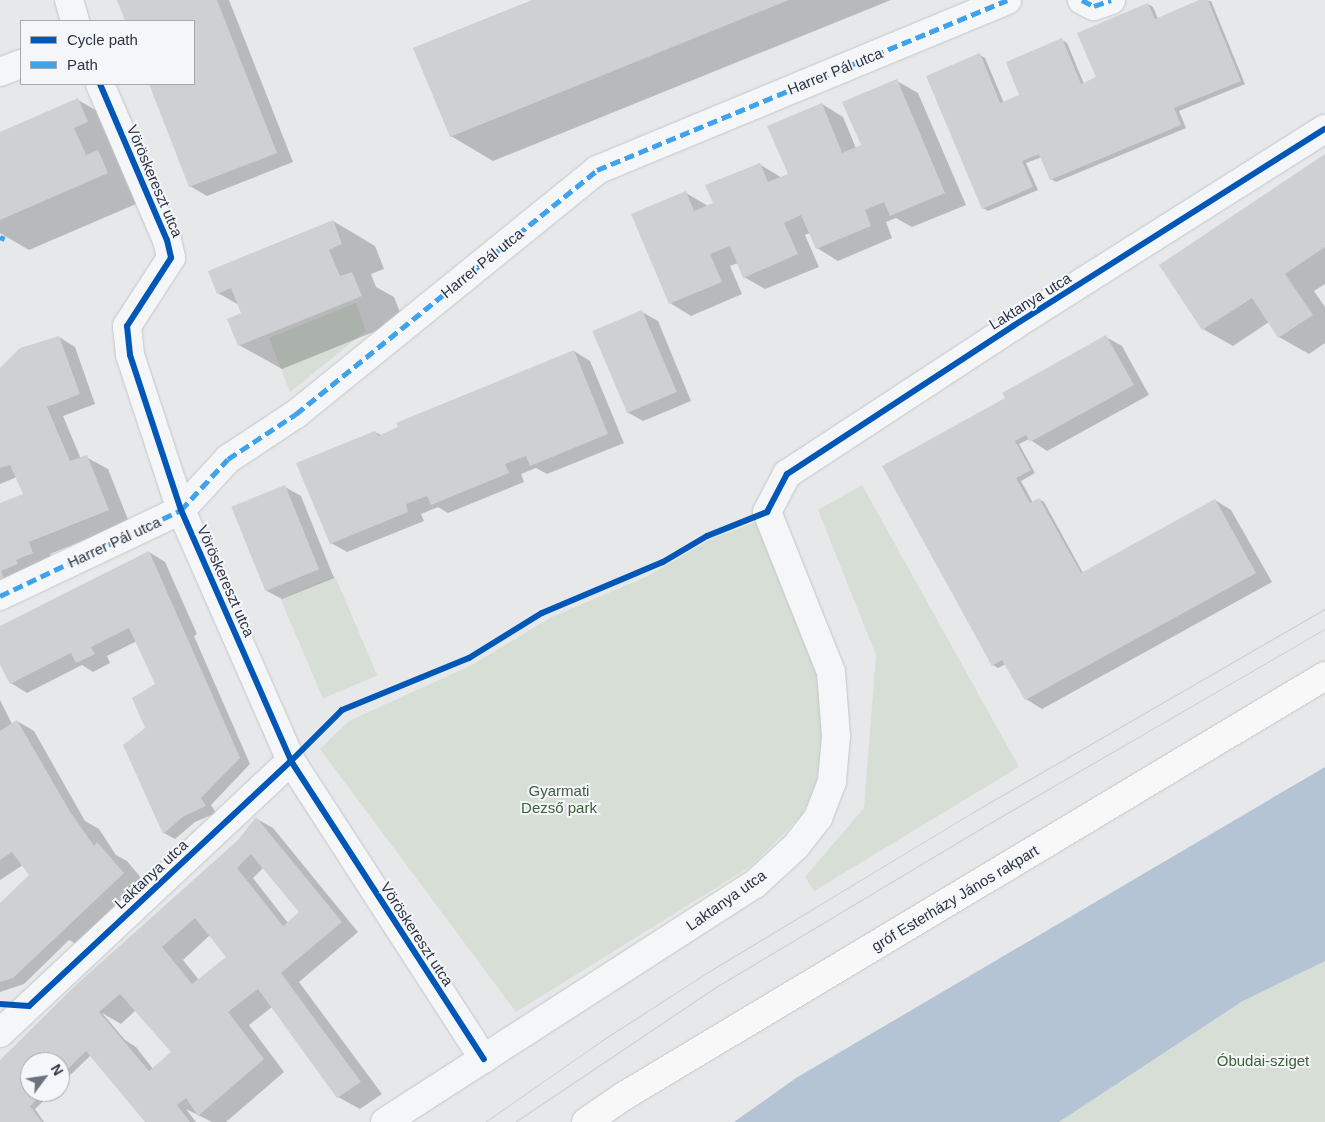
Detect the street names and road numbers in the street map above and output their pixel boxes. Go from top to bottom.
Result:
street label: Harrer Pál utca [785,44,885,98]
street label: Vöröskereszt utca [123,122,187,240]
street label: Harrer Pál utca [437,224,527,302]
street label: Laktanya utca [986,269,1074,333]
street label: Harrer Pál utca [64,513,164,571]
street label: Vöröskereszt utca [193,523,259,639]
street label: Laktanya utca [111,836,191,912]
street label: gróf Esterházy János rakpart [868,841,1042,955]
street label: Laktanya utca [683,866,769,934]
street label: Vöröskereszt utca [377,879,457,989]

